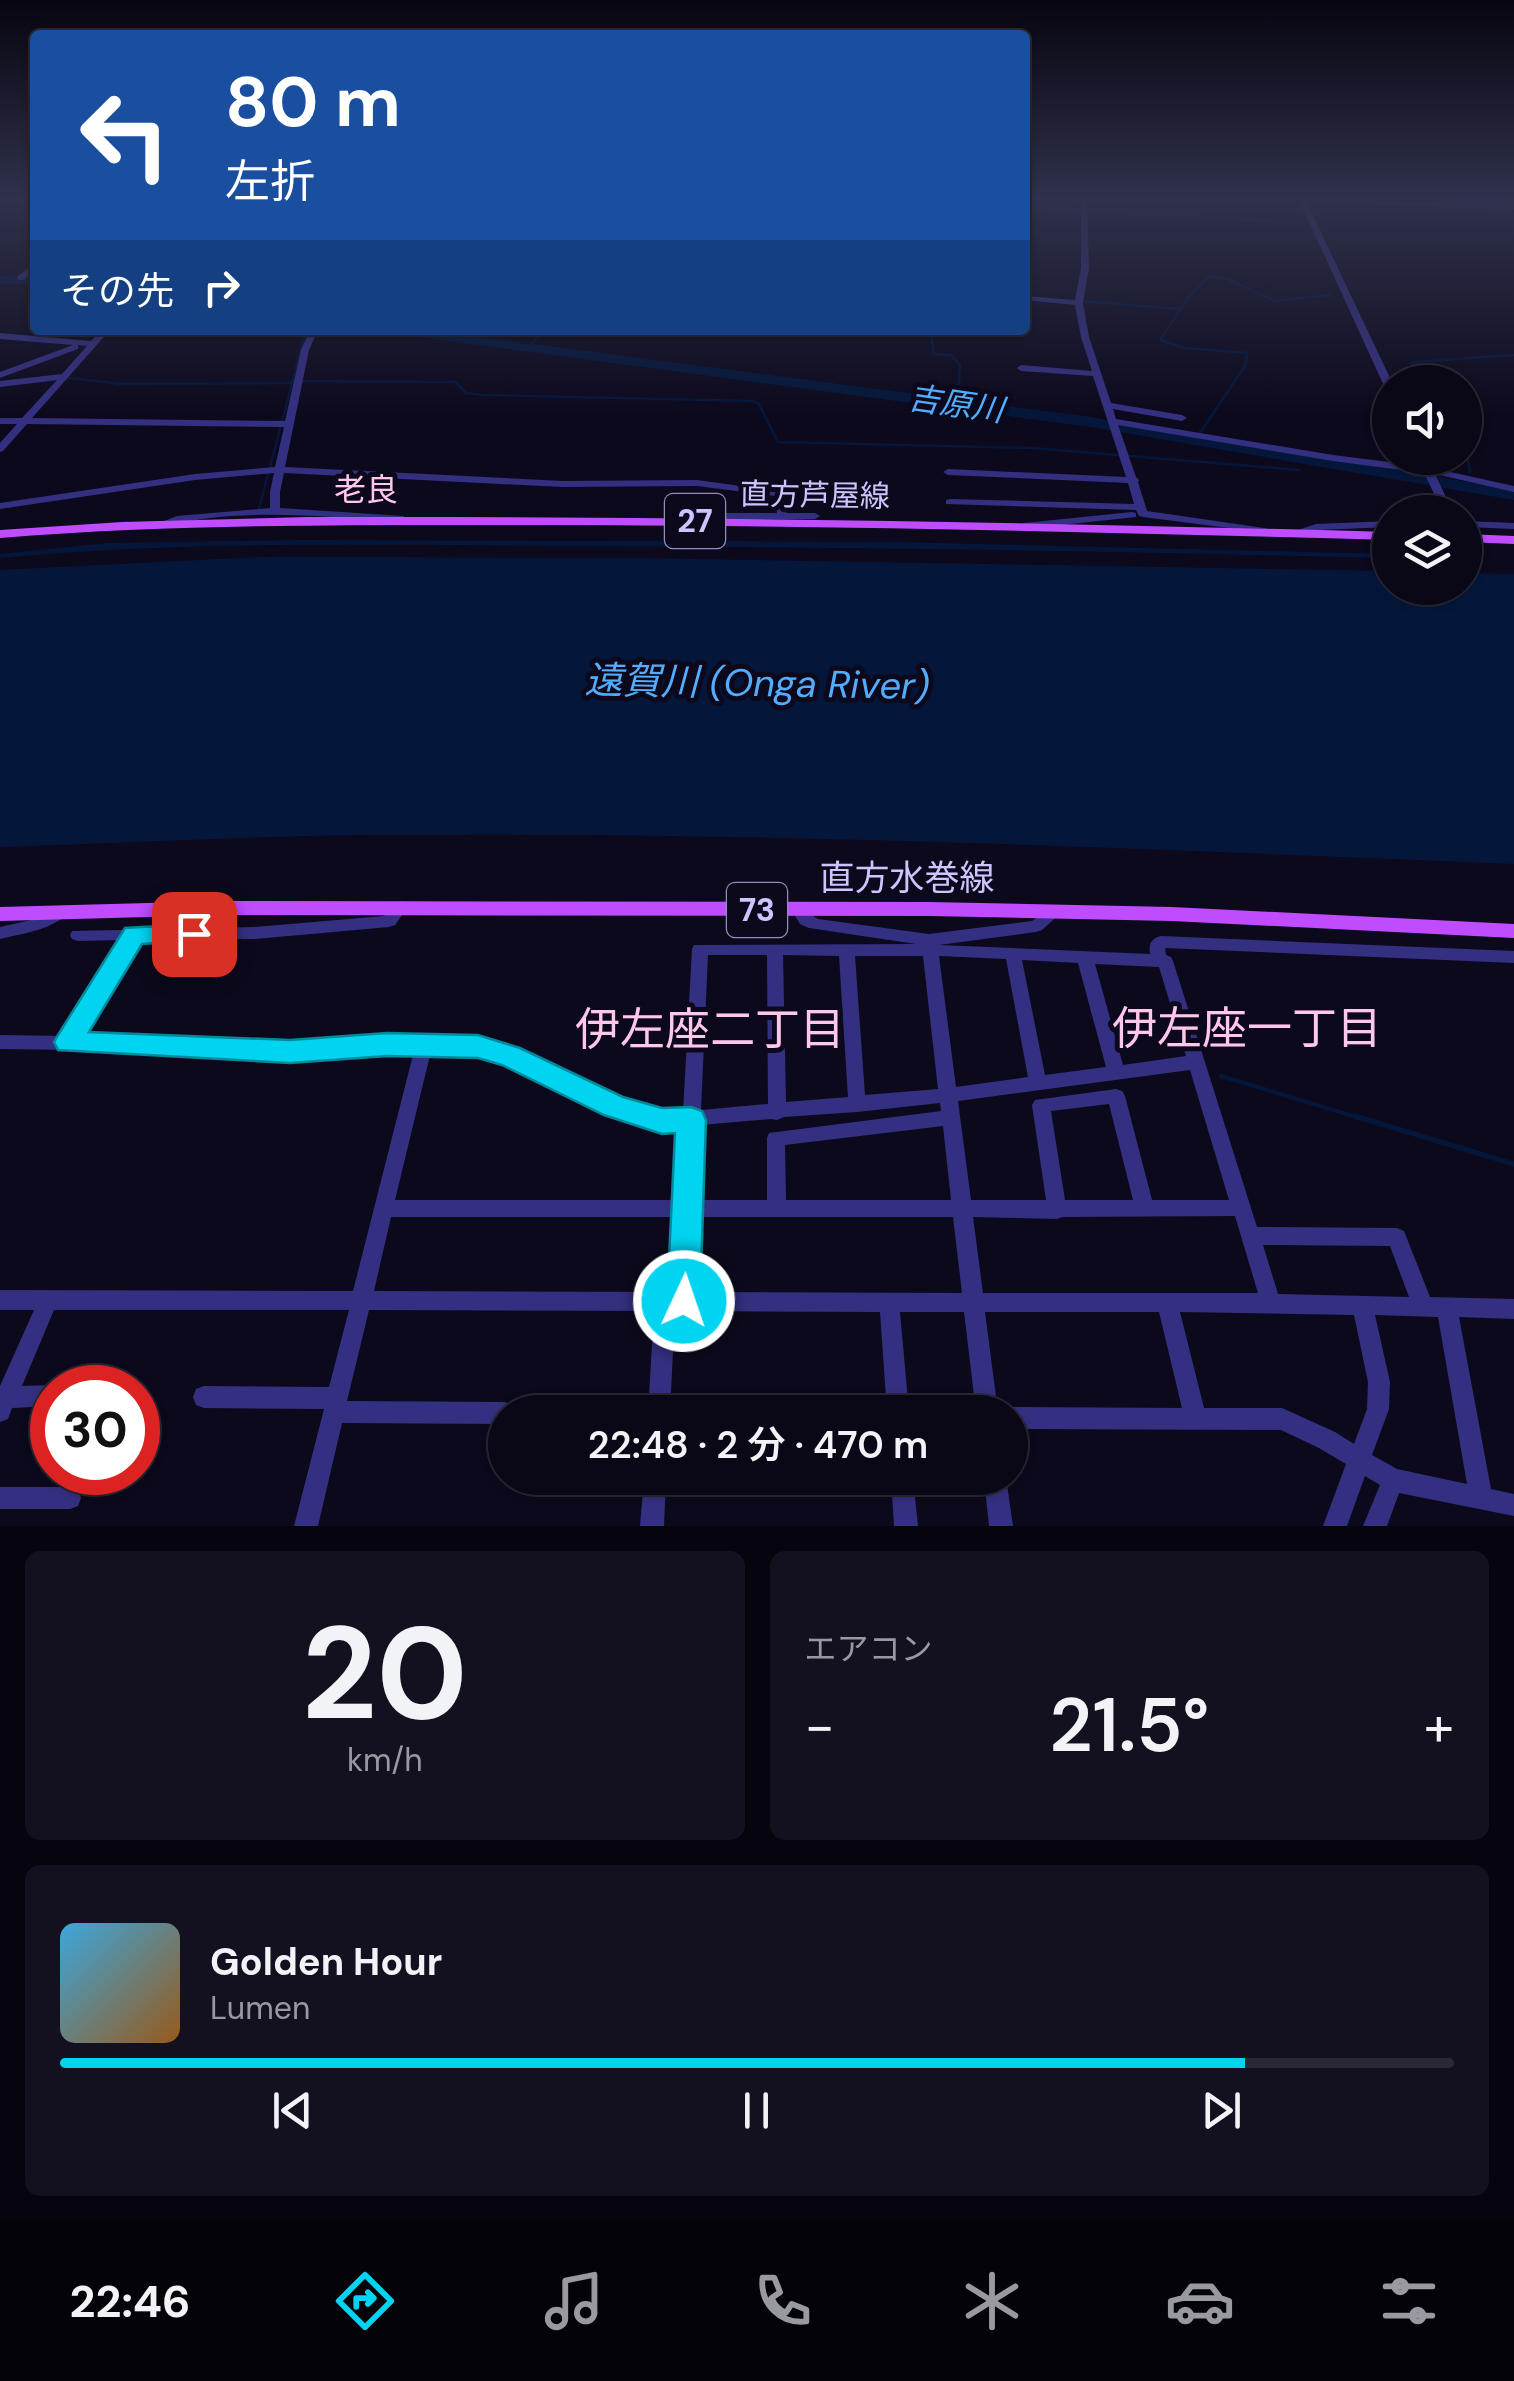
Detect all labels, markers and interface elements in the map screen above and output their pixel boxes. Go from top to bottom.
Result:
text: 80 m [225,57,401,148]
icon: left [60,70,190,200]
text: 左折 [225,152,315,211]
icon: right [194,260,249,315]
text: その先 [60,266,174,316]
map controls [1372,365,1482,605]
button: sound [1372,365,1482,475]
water label: 吉原川 [906,377,1009,432]
district label: 老良 [334,469,398,511]
street label: 直方芦屋線 [740,474,890,516]
road number: 27 [665,494,725,548]
button: layers [1372,495,1482,605]
water label: 遠賀川 (Onga River) [584,655,930,711]
street label: 直方水巻線 [819,855,995,901]
road number: 73 [727,883,787,937]
pin [152,892,237,977]
icon: arrive [167,907,222,962]
district label: 伊左座一丁目 [1112,999,1382,1058]
district label: 伊左座二丁目 [575,1000,845,1059]
position arrow [632,1249,736,1353]
speed limit sign: 30 [30,1365,160,1495]
text: 22:48 · 2 分 · 470 m [588,1420,928,1470]
text: 20 [302,1589,468,1758]
text: エアコン [805,1628,933,1670]
text: 21.5° [1049,1677,1209,1774]
text: − [805,1690,835,1762]
text: + [1424,1690,1454,1762]
text: km/h [347,1739,423,1781]
text: Golden Hour [210,1937,442,1987]
text: Lumen [210,1987,310,2029]
icon: previous [265,2083,320,2138]
icon: pause [729,2083,784,2138]
icon: next [1194,2083,1249,2138]
icon: directions [330,2266,400,2336]
icon: music [539,2266,609,2336]
icon: phone [748,2266,818,2336]
icon: climate [957,2266,1027,2336]
icon: car [1165,2266,1235,2336]
icon: filters [1374,2266,1444,2336]
text: 22:46 [69,2272,191,2331]

